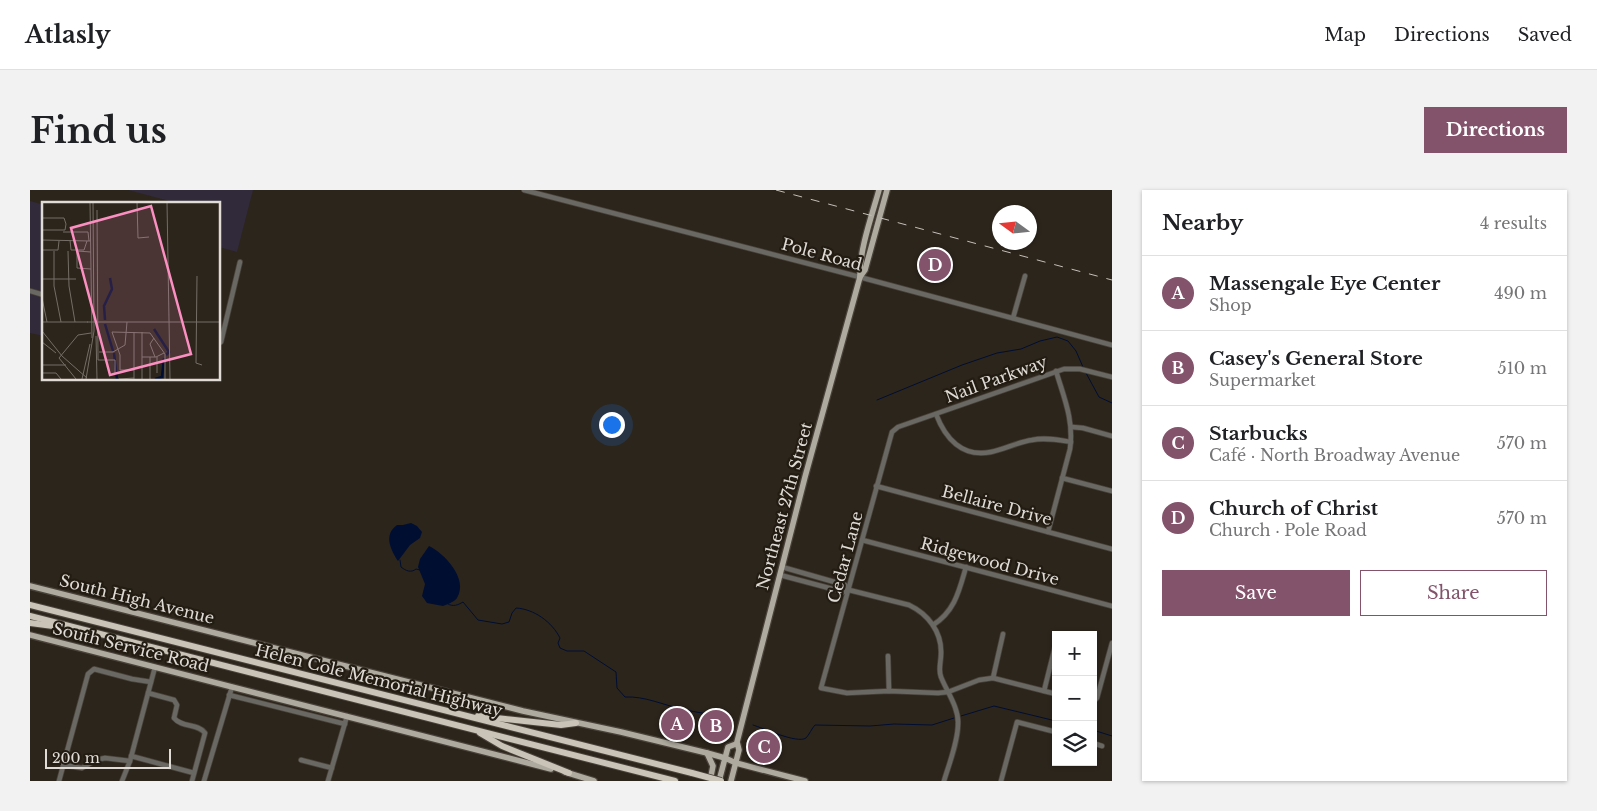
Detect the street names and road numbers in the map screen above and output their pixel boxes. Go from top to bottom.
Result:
street label: Pole Road [780,234,865,274]
street label: Nail Parkway [942,351,1051,407]
street label: Northeast 27th Street [752,420,816,592]
street label: Bellaire Drive [940,481,1054,529]
street label: Cedar Lane [823,509,867,605]
street label: Ridgewood Drive [918,533,1062,589]
street label: South High Avenue [57,570,217,628]
street label: South Service Road [51,618,211,676]
street label: Helen Cole Memorial Highway [253,640,505,721]

